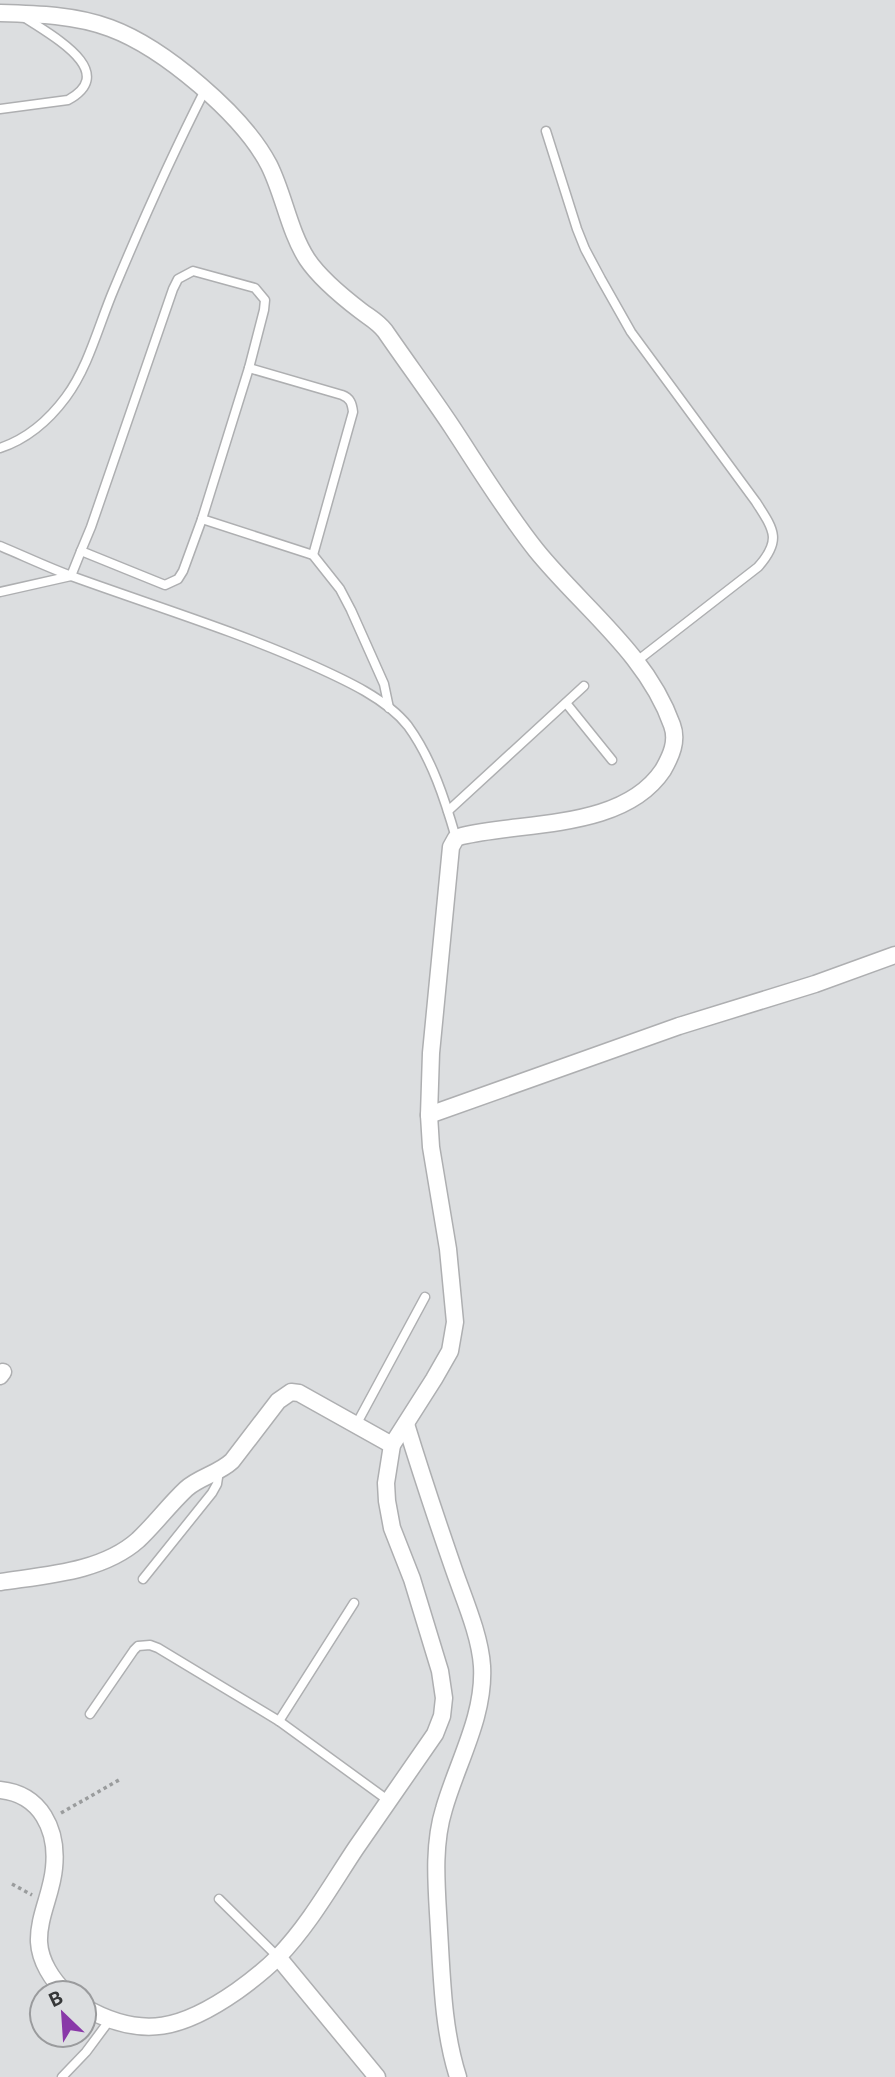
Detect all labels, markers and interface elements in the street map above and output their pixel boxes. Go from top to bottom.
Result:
north arrow [28,1979,98,2049]
text: B [45,1986,67,2012]

